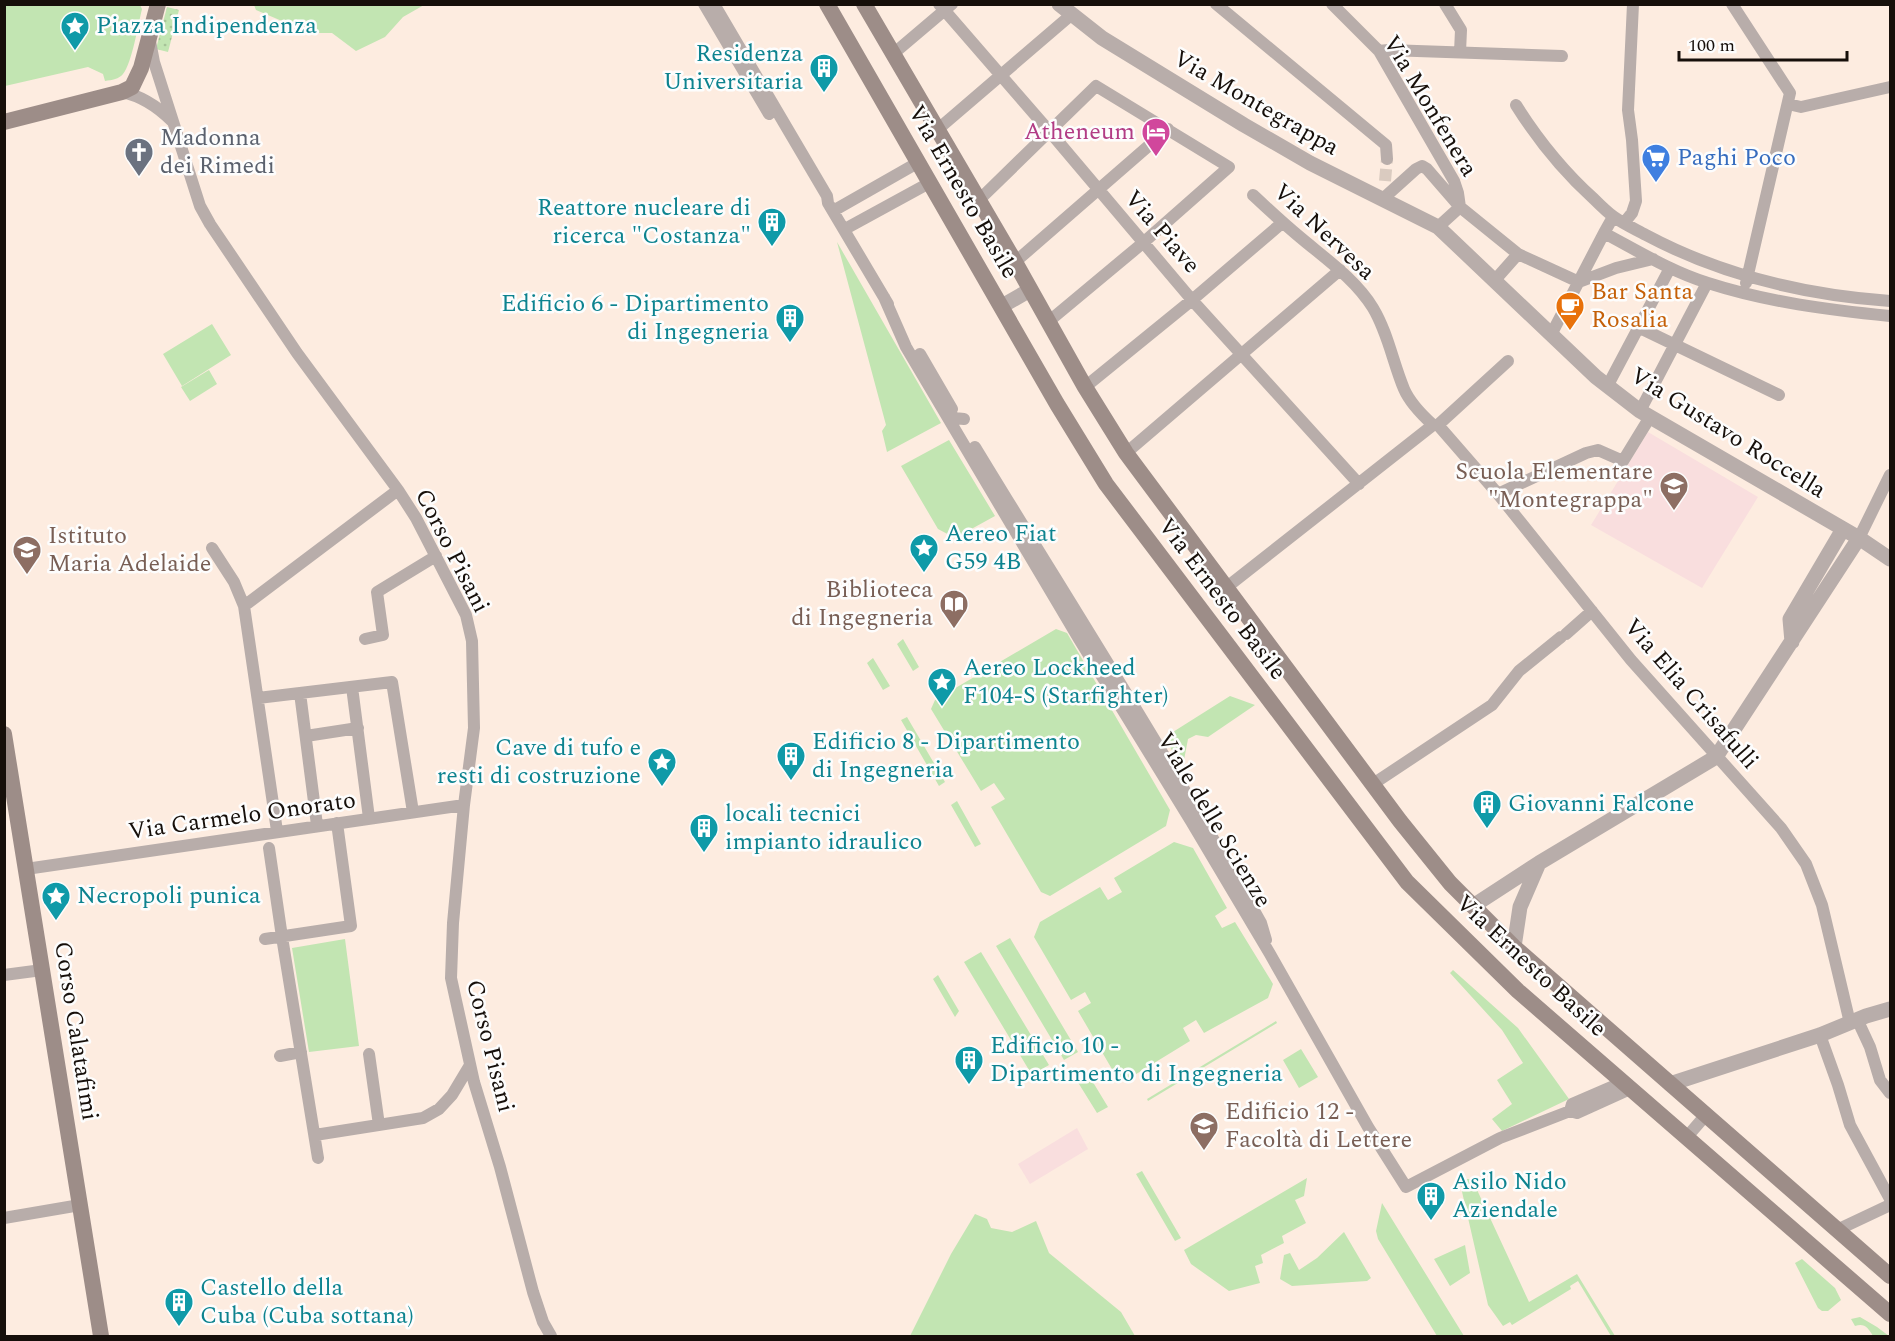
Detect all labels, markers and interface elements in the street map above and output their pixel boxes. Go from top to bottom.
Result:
place label: Piazza Indipendenza [96,8,317,44]
place icon: Piazza Indipendenza [59,10,91,52]
scale bar [1679,24,1847,62]
street label: Via Monfenera [1373,28,1487,184]
text: 100 m [1688,32,1735,59]
place label: Residenza Universitaria [663,36,803,100]
street label: Via Montegrappa [1166,41,1346,165]
building icon: Residenza Universitaria [808,52,840,94]
street label: Via Ernesto Basile [899,98,1027,286]
place label: Atheneum [1024,114,1135,150]
hotel icon: Atheneum [1140,116,1172,158]
place label: Madonna dei Rimedi [160,120,275,184]
church icon: Madonna dei Rimedi [123,136,155,178]
place label: Paghi Poco [1677,140,1796,176]
supermarket icon: Paghi Poco [1640,142,1672,184]
street label: Via Nervesa [1265,175,1383,289]
street label: Via Piave [1115,182,1209,282]
place label: Reattore nucleare di ricerca "Costanza" [537,190,751,254]
building icon: Reattore nucleare di ricerca "Costanza" [756,206,788,248]
place label: Bar Santa Rosalia [1591,274,1693,338]
place label: Edificio 6 - Dipartimento di Ingegneria [501,286,769,350]
cafe icon: Bar Santa Rosalia [1554,290,1586,332]
building icon: Edificio 6 - Dipartimento di Ingegneria [774,302,806,344]
street label: Via Gustavo Roccella [1623,358,1833,508]
place label: Scuola Elementare "Montegrappa" [1455,454,1653,518]
school or university icon: Scuola Elementare "Montegrappa" [1658,470,1690,512]
street label: Corso Pisani [405,482,499,620]
street label: Via Ernesto Basile [1149,510,1295,688]
place label: Aereo Fiat G59 4B [945,516,1056,580]
place label: Istituto Maria Adelaide [48,518,211,582]
place icon: Aereo Fiat G59 4B [908,532,940,574]
school or university icon: Istituto Maria Adelaide [11,534,43,576]
place label: Biblioteca di Ingegneria [791,572,933,636]
library icon: Biblioteca di Ingegneria [938,588,970,630]
street label: Via Elia Crisafulli [1615,610,1767,778]
place label: Aereo Lockheed F104-S (Starfighter) [963,650,1168,714]
place icon: Aereo Lockheed F104-S (Starfighter) [926,666,958,708]
place label: Edificio 8 - Dipartimento di Ingegneria [812,724,1080,788]
street label: Viale delle Scienze [1147,725,1281,915]
place label: Cave di tufo e resti di costruzione [437,730,641,794]
building icon: Edificio 8 - Dipartimento di Ingegneria [775,740,807,782]
place icon: Cave di tufo e resti di costruzione [646,746,678,788]
street label: Via Carmelo Onorato [126,782,358,850]
place label: Giovanni Falcone [1508,786,1694,822]
building icon: Giovanni Falcone [1471,788,1503,830]
place label: locali tecnici impianto idraulico [725,796,922,860]
building icon: locali tecnici impianto idraulico [688,812,720,854]
place label: Necropoli punica [77,878,261,914]
place icon: Necropoli punica [40,880,72,922]
street label: Via Ernesto Basile [1447,886,1615,1046]
street label: Corso Calatafimi [44,939,108,1123]
street label: Corso Pisani [456,976,524,1116]
place label: Edificio 10 - Dipartimento di Ingegneria [990,1028,1283,1092]
building icon: Edificio 10 - Dipartimento di Ingegneria [953,1044,985,1086]
place label: Edificio 12 - Facoltà di Lettere [1225,1094,1412,1158]
school or university icon: Edificio 12 - Facoltà di Lettere [1188,1110,1220,1152]
place label: Asilo Nido Aziendale [1452,1164,1567,1228]
building icon: Asilo Nido Aziendale [1415,1180,1447,1222]
place label: Castello della Cuba (Cuba sottana) [200,1270,414,1334]
building icon: Castello della Cuba (Cuba sottana) [163,1286,195,1328]

